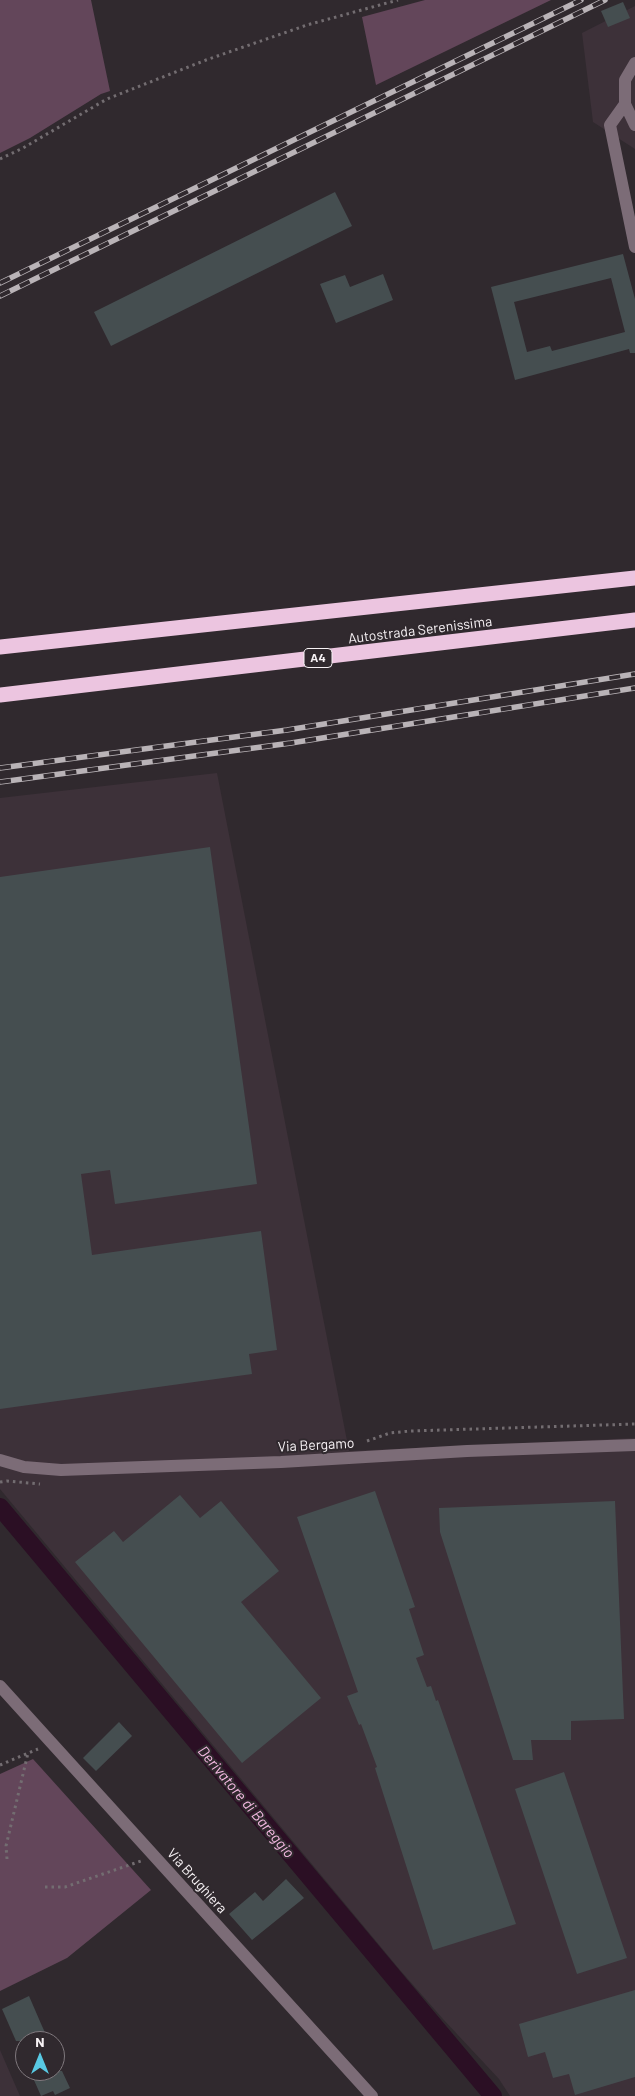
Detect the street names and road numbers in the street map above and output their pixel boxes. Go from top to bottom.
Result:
street label: Autostrada Serenissima [347,613,493,647]
road number: A4 [304,648,332,668]
street label: Via Bergamo [277,1435,355,1455]
street label: Via Brughiera [164,1845,230,1917]

